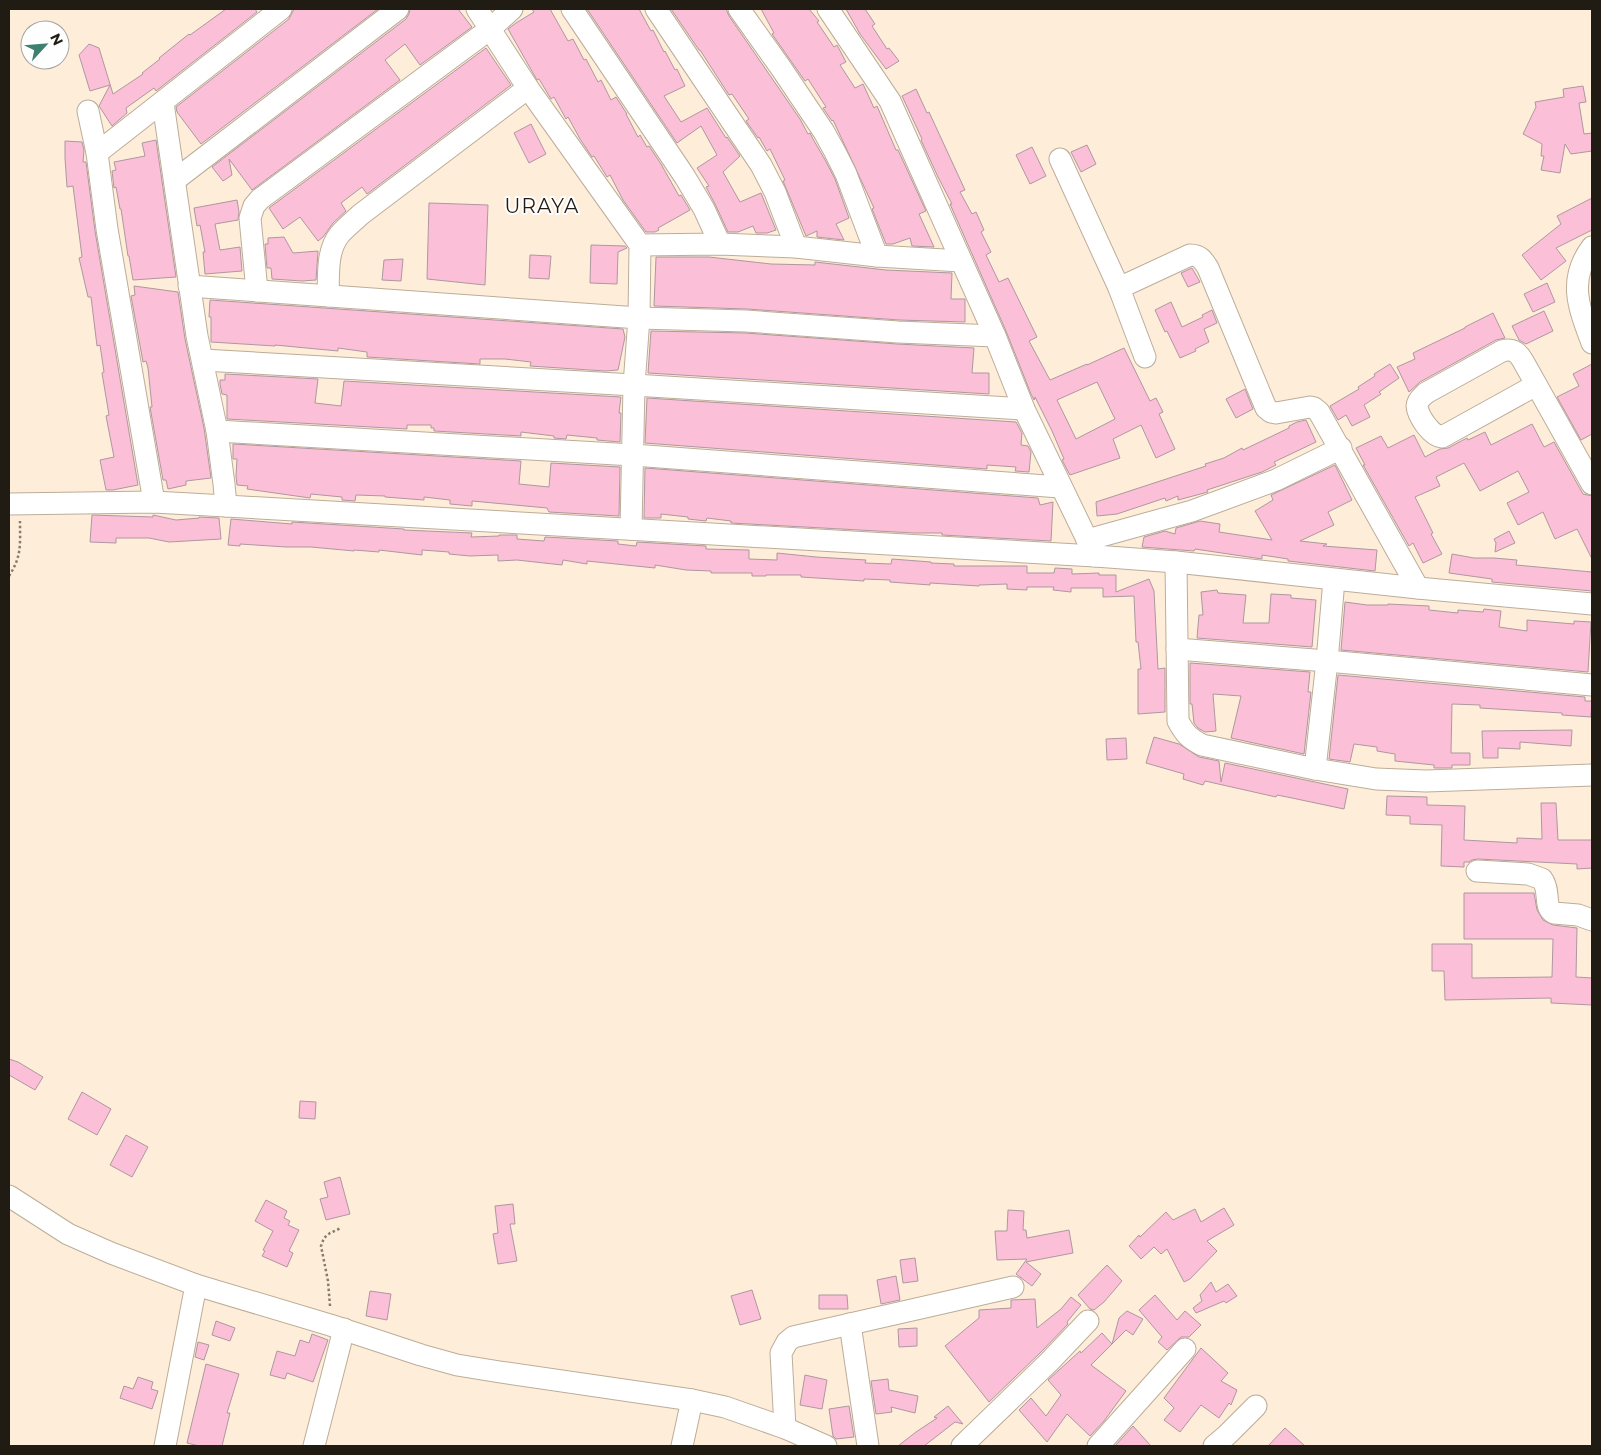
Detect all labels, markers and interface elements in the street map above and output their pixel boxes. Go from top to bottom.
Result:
north arrow [20,20,70,70]
text: N [46,30,67,48]
district label: URAYA [505,194,579,218]

